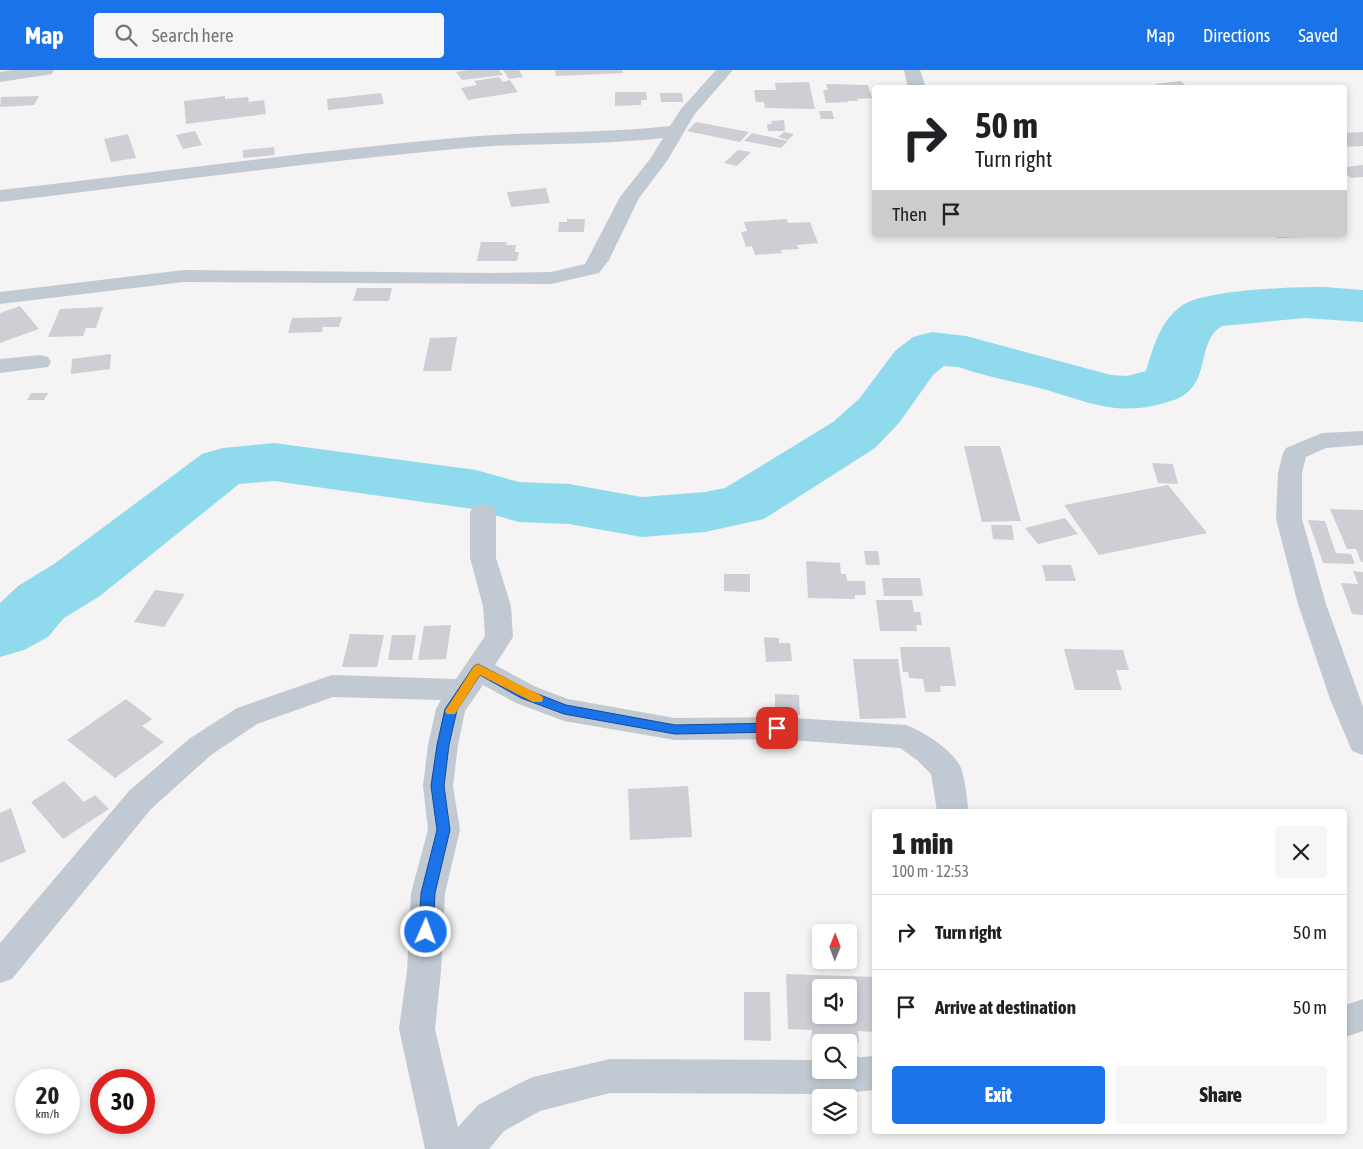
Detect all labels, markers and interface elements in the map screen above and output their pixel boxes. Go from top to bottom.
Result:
search box [94,13,444,58]
icon: search [112,21,140,49]
text: Map [25,22,64,49]
text: Search here [152,24,234,46]
text: Map [1146,25,1175,46]
text: Directions [1203,25,1270,46]
text: Saved [1298,25,1338,46]
icon: right [892,105,957,170]
text: 50 m [975,105,1038,145]
text: Turn right [975,146,1052,172]
icon: arrive [937,200,965,228]
text: Then [892,203,927,225]
pin [756,707,798,749]
icon: arrive [763,714,791,742]
text: 1 min [892,826,953,860]
button: close [1275,826,1327,878]
text: 100 m · 12:53 [892,862,969,880]
position arrow [399,905,451,957]
icon: right [892,918,920,946]
text: Turn right [935,921,1002,943]
text: 50 m [1293,921,1327,943]
north arrow [812,924,858,969]
map controls [812,924,857,1134]
button: sound [812,979,857,1024]
icon: arrive [892,993,920,1021]
text: Arrive at destination [935,996,1076,1018]
text: 50 m [1293,996,1327,1018]
button: search [812,1034,857,1079]
button: Exit [892,1066,1105,1124]
button: Share [1115,1066,1327,1124]
speed limit sign: 30 [90,1069,155,1134]
text: 20 [36,1081,59,1109]
button: layers [812,1089,857,1134]
text: km/h [36,1107,59,1121]

